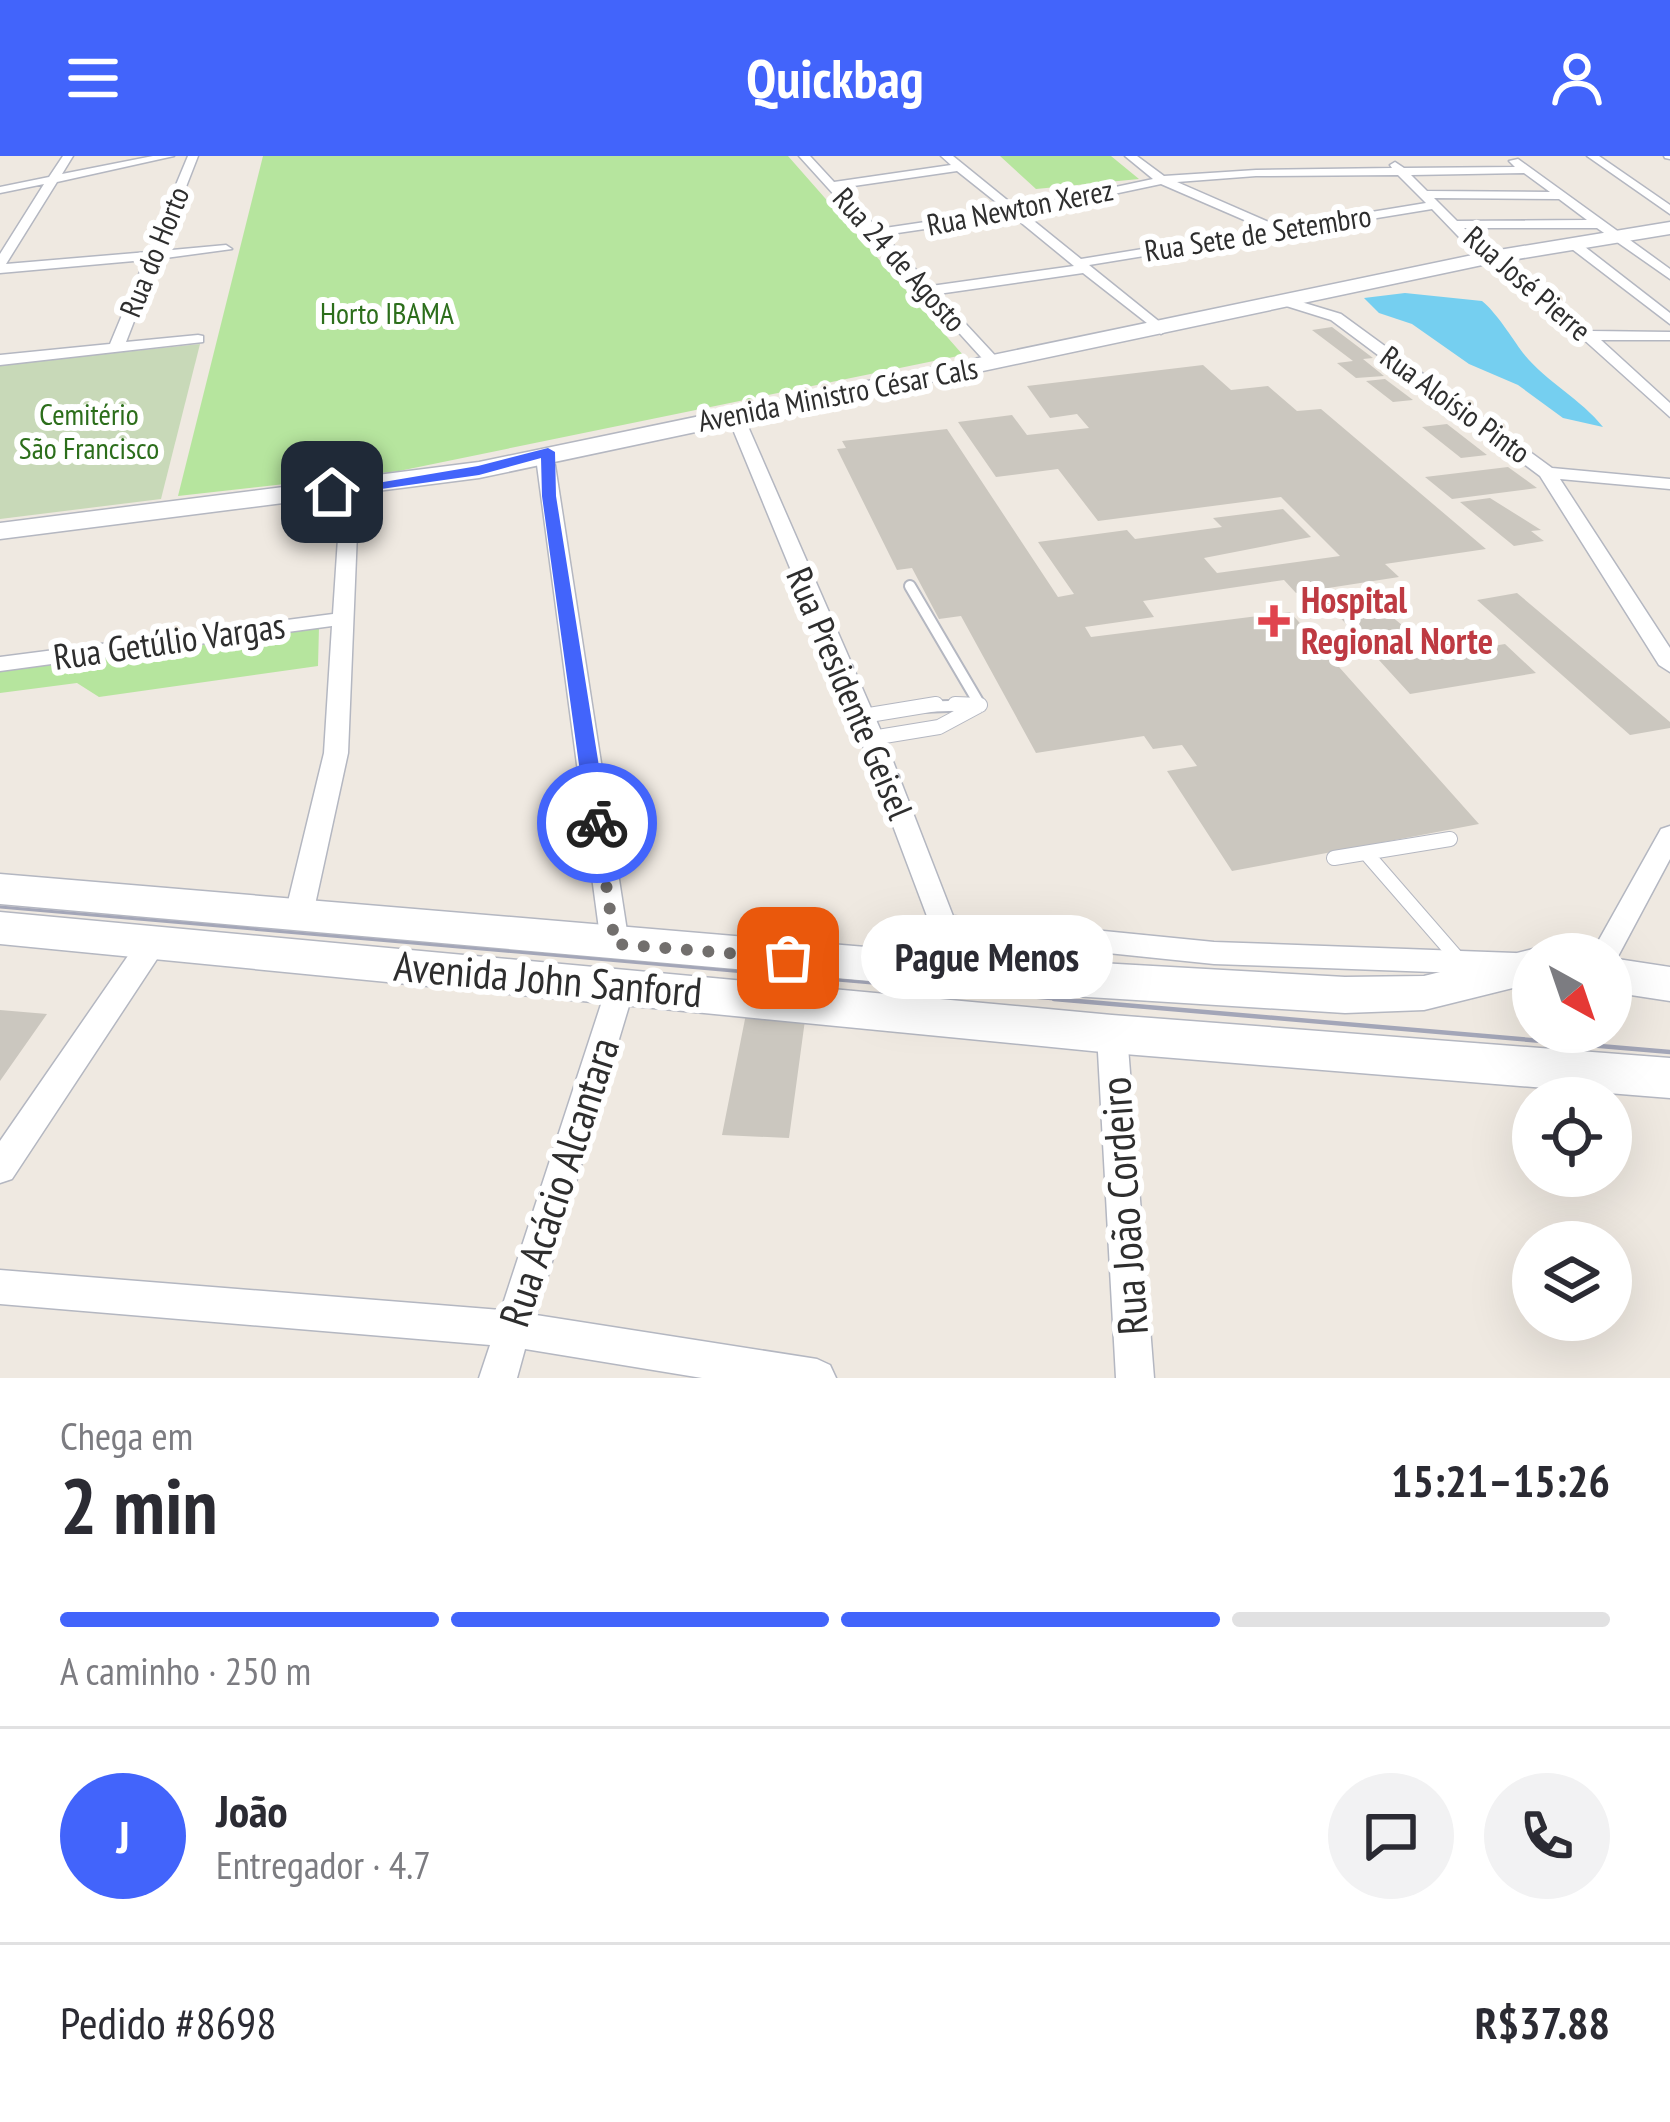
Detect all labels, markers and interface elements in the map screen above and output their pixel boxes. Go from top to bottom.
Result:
text: Quickbag [746,43,924,113]
icon: menu [60,45,126,111]
icon: person [1544,45,1610,111]
street label: Rua Newton Xerez [923,169,1116,244]
street label: Rua 24 de Agosto [825,179,975,339]
street label: Rua do Horto [110,181,197,322]
street label: Rua Sete de Setembro [1142,195,1374,270]
street label: Rua José Pierre [1456,217,1600,349]
park label: Horto IBAMA [320,293,455,332]
street label: Rua Aloísio Pinto [1373,336,1538,471]
street label: Avenida Ministro César Cals [695,347,981,440]
park label: Cemitério São Francisco [19,394,159,467]
pin [281,441,383,543]
icon: home [299,459,365,525]
street label: Rua Presidente Geisel [776,560,925,826]
place label: Hospital Regional Norte [1301,576,1493,664]
street label: Rua Getúlio Vargas [50,601,288,680]
marker: Hospital Regional Norte [1258,605,1290,637]
courier [537,763,657,883]
icon: bike [564,790,630,856]
pin [737,907,839,1009]
callout: Pague Menos [860,916,1112,1000]
icon: bag [755,925,821,991]
text: Pague Menos [895,931,1079,982]
north arrow [1512,933,1632,1053]
map controls [1512,933,1632,1341]
street label: Avenida John Sanford [392,938,704,1019]
street label: Rua Acácio Alcantara [486,1030,631,1333]
street label: Rua João Cordeiro [1087,1075,1160,1337]
button: locate [1512,1077,1632,1197]
button: layers [1512,1221,1632,1341]
text: Chega em [60,1410,193,1461]
text: 15:21–15:26 [1391,1451,1610,1509]
text: 2 min [60,1455,218,1556]
text: A caminho · 250 m [60,1645,311,1696]
button: chat [1328,1773,1454,1899]
button: phone [1484,1773,1610,1899]
text: João [216,1781,288,1839]
text: J [116,1807,130,1865]
text: Entregador · 4.7 [216,1839,431,1890]
text: Pedido #8698 [60,1993,277,2051]
text: R$37.88 [1475,1993,1610,2051]

